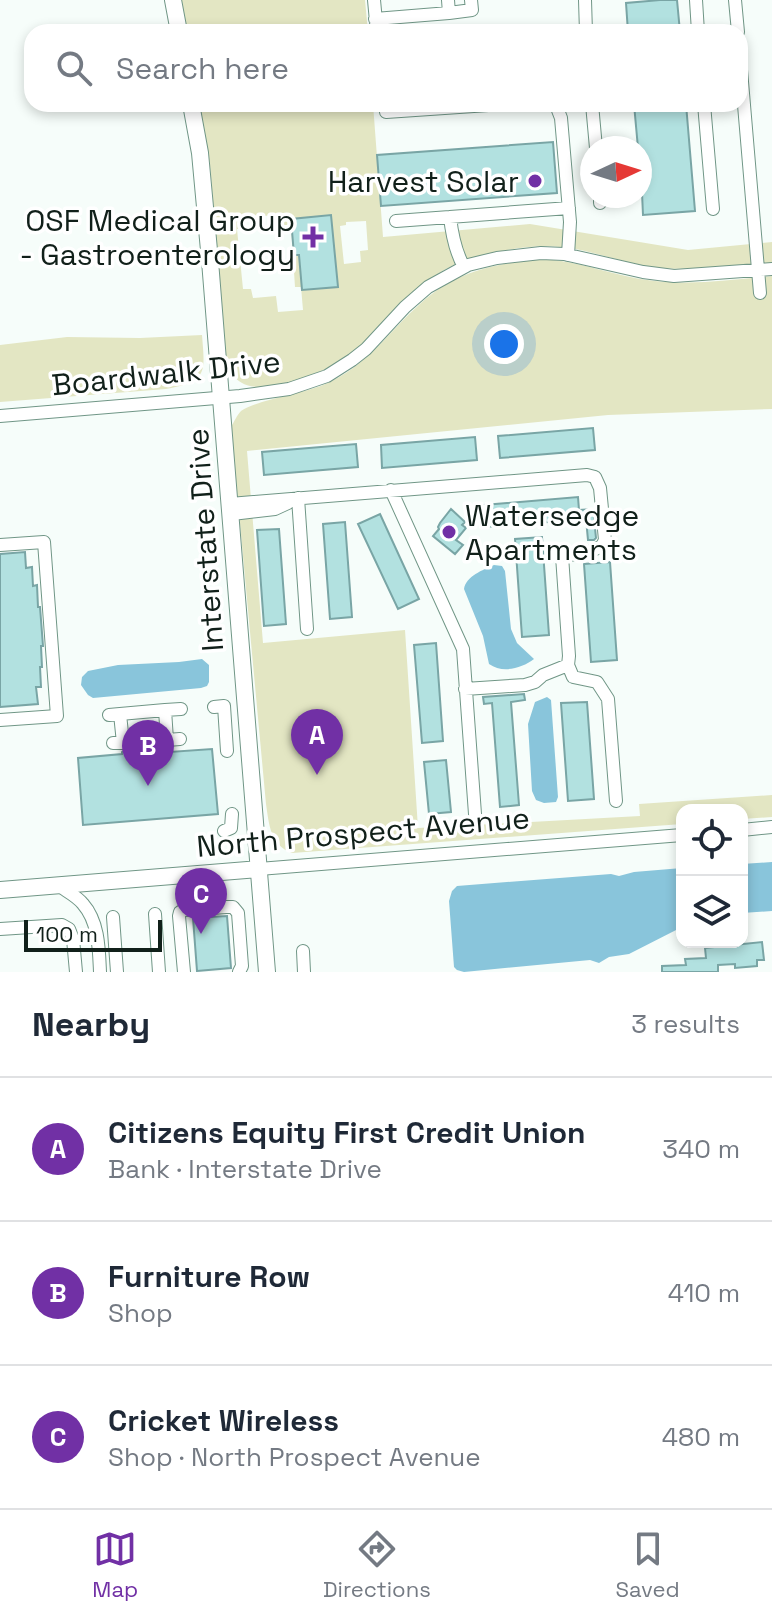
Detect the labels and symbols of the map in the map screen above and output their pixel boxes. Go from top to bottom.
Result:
north arrow [580,136,652,208]
place label: Harvest Solar [328,162,519,201]
marker: Harvest Solar [526,172,544,190]
place label: OSF Medical Group - Gastroenterology [19,201,295,274]
marker: OSF Medical Group - Gastroenterology [302,226,324,248]
your location [484,324,524,364]
street label: Boardwalk Drive [50,342,282,404]
street label: Interstate Drive [178,427,232,653]
place label: Watersedge Apartments [465,496,639,569]
marker: Watersedge Apartments [440,523,458,541]
pin: A [291,709,343,775]
pin: B [122,720,174,786]
street label: North Prospect Avenue [195,798,531,866]
pin: C [175,868,227,934]
scale bar [24,916,162,952]

